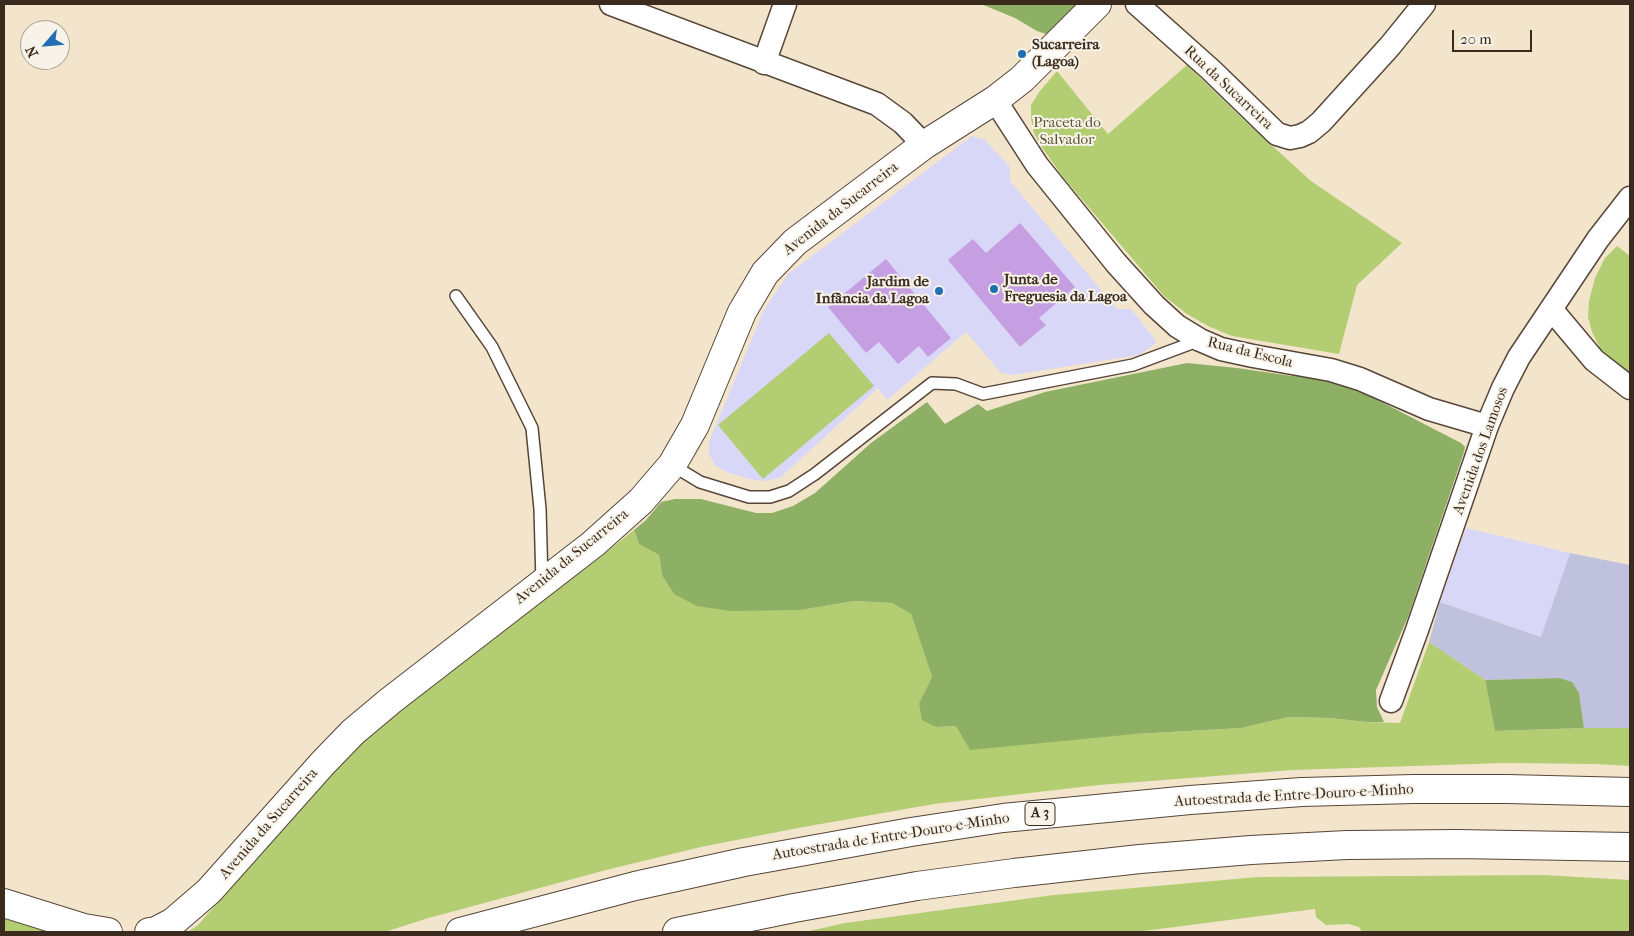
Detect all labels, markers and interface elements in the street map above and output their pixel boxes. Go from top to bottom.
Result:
north arrow [20,20,70,70]
scale bar [1454,20,1534,52]
text: 20 m [1460,30,1492,48]
place label: Sucarreira (Lagoa) [1032,36,1100,71]
street label: Rua da Sucarreira [1180,42,1276,134]
text: N [22,43,42,60]
marker: Sucarreira (Lagoa) [1016,48,1028,60]
park label: Praceta do Salvador [1033,114,1101,149]
street label: Avenida da Sucarreira [780,158,902,260]
place label: Junta de Freguesia da Lagoa [1004,271,1127,306]
place label: Jardim de Infância da Lagoa [816,273,929,308]
marker: Junta de Freguesia da Lagoa [988,283,1000,295]
marker: Jardim de Infância da Lagoa [933,285,945,297]
street label: Rua da Escola [1205,334,1295,372]
street label: Avenida dos Lamosos [1450,385,1512,517]
street label: Avenida da Sucarreira [511,506,633,608]
street label: Avenida da Sucarreira [216,765,322,883]
street label: Autoestrada de Entre-Douro-e-Minho [1174,781,1414,811]
road number: A 3 [1025,802,1055,826]
street label: Autoestrada de Entre-Douro-e-Minho [771,809,1011,865]

